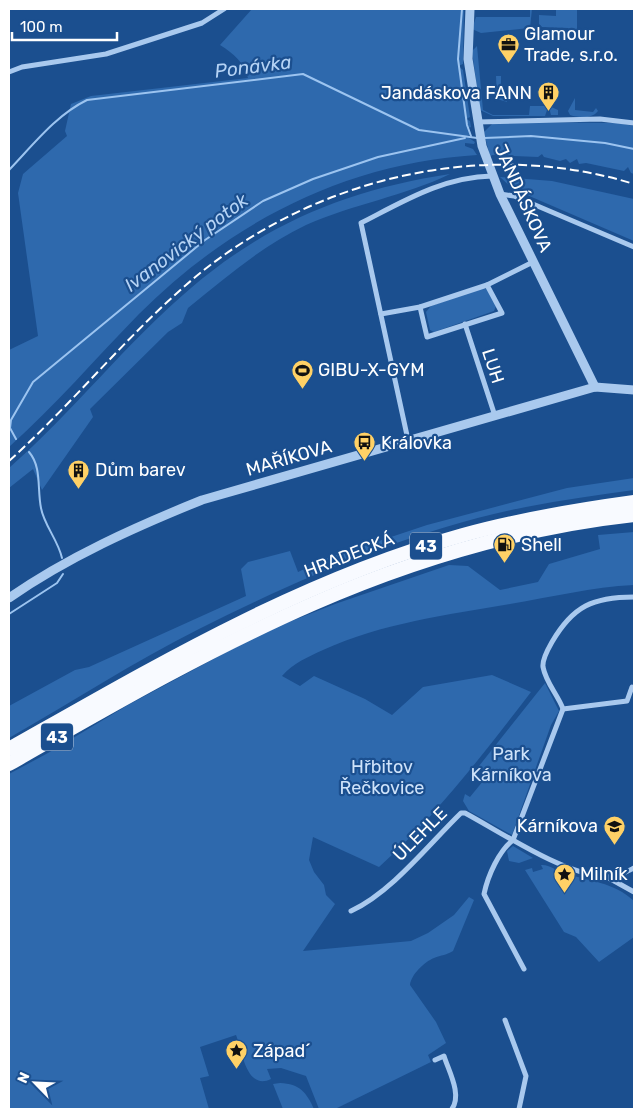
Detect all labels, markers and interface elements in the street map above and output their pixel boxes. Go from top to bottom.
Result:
scale bar [12,10,118,42]
text: 100 m [20,18,62,36]
place label: Glamour Trade, s.r.o. [524,23,618,66]
office icon: Glamour Trade, s.r.o. [496,32,520,63]
water label: Ponávka [213,50,293,83]
building icon: Jandáskova FANN [536,81,560,112]
place label: Jandáskova FANN [380,82,532,104]
street label: JANDÁSKOVA [489,141,557,255]
water label: Ivanovický potok [120,188,253,296]
street label: LUH [477,346,509,386]
sports icon: GIBU-X-GYM [290,358,314,389]
place label: GIBU-X-GYM [318,359,425,381]
bus stop icon: Královka [353,431,377,462]
place label: Královka [381,432,452,454]
street label: MAŘÍKOVA [244,435,334,481]
building icon: Dům barev [67,458,91,489]
place label: Dům barev [95,459,186,481]
street label: HRADECKÁ [301,528,397,582]
road number: 43 [410,532,442,560]
fuel station icon: Shell [493,533,517,564]
place label: Shell [521,534,562,556]
road number: 43 [41,724,73,750]
park label: Park Kárníkova [470,743,552,786]
park label: Hřbitov Řečkovice [340,756,424,799]
street label: ÚLEHLE [388,802,452,866]
school or university icon: Kárníkova [602,814,626,845]
place label: Kárníkova [517,815,598,837]
place icon: Milník [552,862,576,893]
place label: Milník [580,863,628,885]
place icon: Západ´ [225,1039,249,1070]
place label: Západ´ [253,1040,311,1062]
north arrow [10,1058,60,1108]
text: N [14,1070,33,1086]

